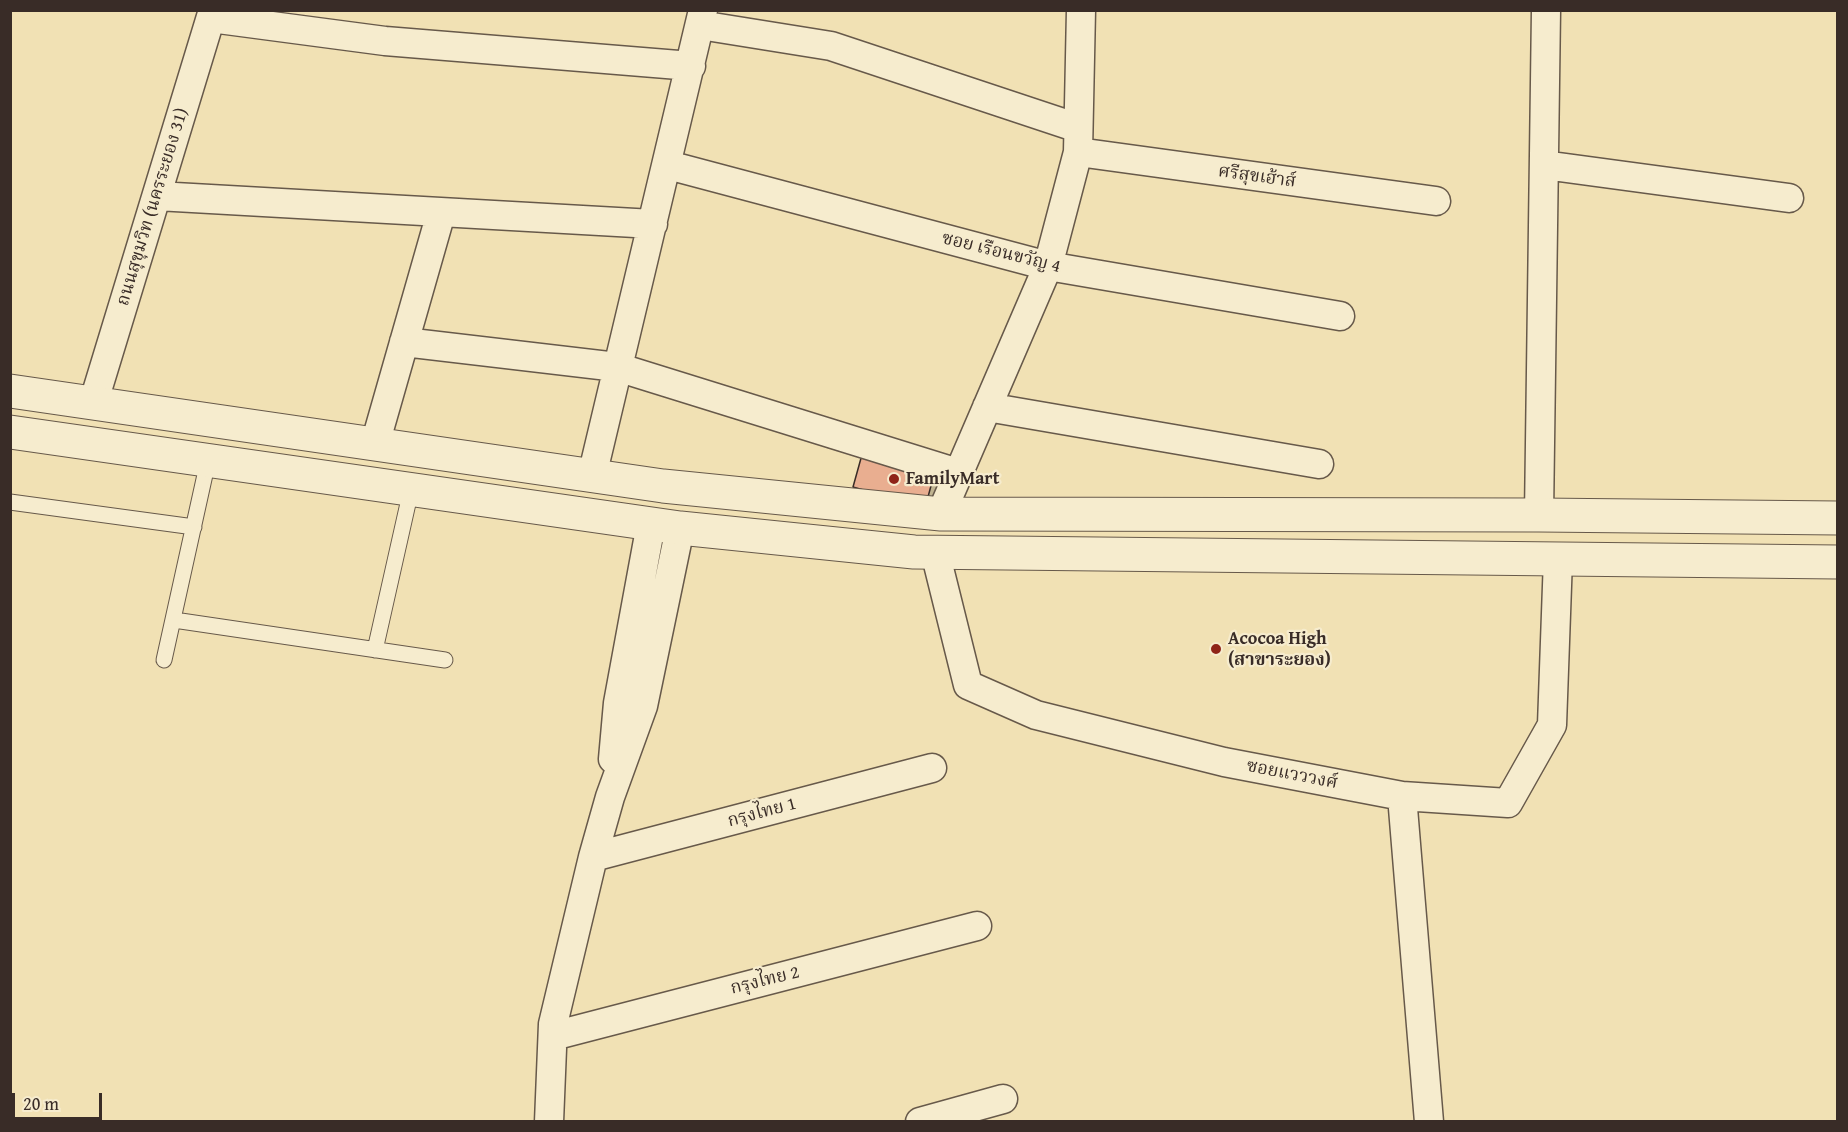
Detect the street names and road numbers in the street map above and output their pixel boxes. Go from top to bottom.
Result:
street label: ถนนสุขุมวิท (นครระยอง 31) [113,106,193,308]
street label: ศรีสุขเฮ้าส์ [1217,161,1297,193]
street label: ซอย เรือนขวัญ 4 [939,228,1063,278]
street label: ซอยแวววงศ์ [1245,756,1339,794]
street label: กรุงไทย 1 [725,793,799,833]
street label: กรุงไทย 2 [728,962,802,1000]

